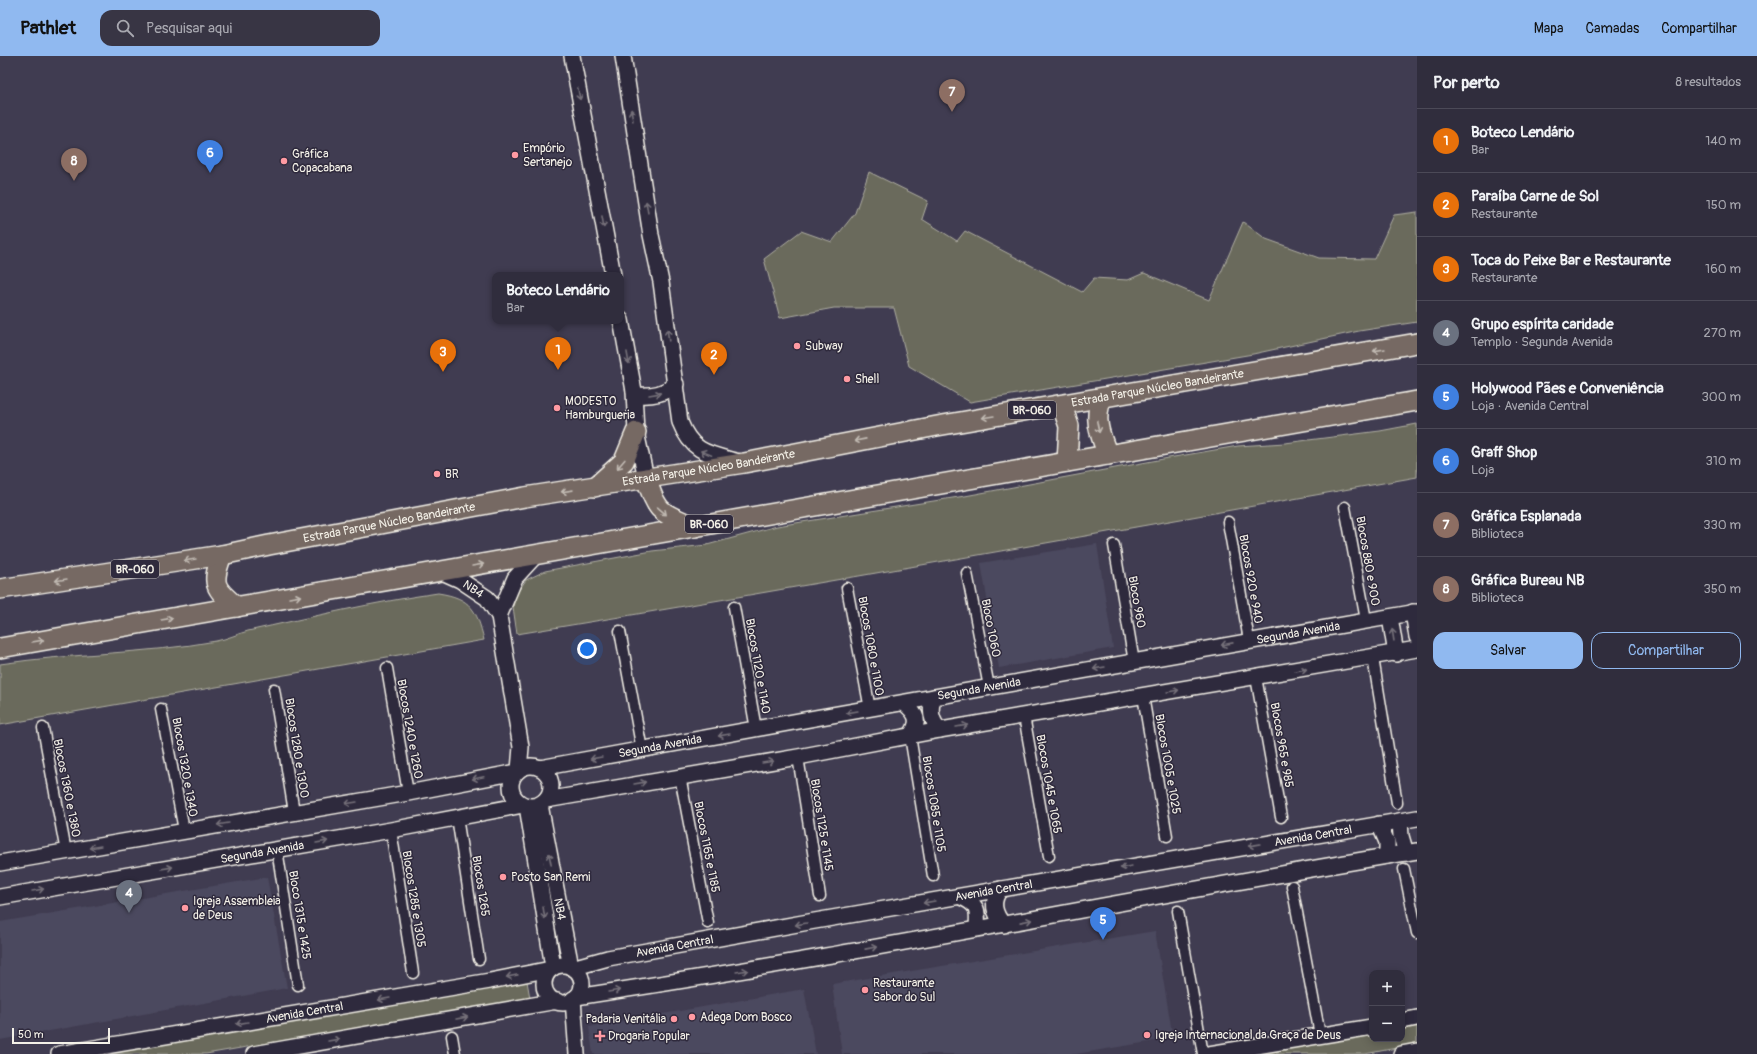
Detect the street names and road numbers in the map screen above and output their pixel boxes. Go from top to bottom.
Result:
street label: Estrada Parque Núcleo Bandeirante [1070,366,1245,411]
road number: BR-060 [1008,401,1056,419]
street label: Estrada Parque Núcleo Bandeirante [621,446,796,490]
street label: Estrada Parque Núcleo Bandeirante [302,499,477,546]
road number: BR-060 [685,515,733,533]
street label: Blocos 880 e 900 [1352,515,1383,607]
street label: Blocos 920 e 940 [1235,533,1266,625]
road number: BR-060 [111,560,159,578]
street label: Bloco 960 [1125,575,1148,629]
street label: NB4 [460,577,486,602]
street label: Blocos 1080 e 1100 [854,595,887,697]
street label: Bloco 1060 [977,598,1004,659]
street label: Blocos 1120 e 1140 [742,617,773,715]
street label: Segunda Avenida [1255,619,1342,648]
street label: Segunda Avenida [936,674,1022,704]
street label: Blocos 1240 e 1260 [393,678,426,780]
street label: Blocos 1280 e 1300 [281,697,312,799]
street label: Blocos 965 e 985 [1267,701,1296,789]
street label: Blocos 1005 e 1025 [1151,713,1184,815]
street label: Blocos 1320 e 1340 [168,716,201,818]
street label: Segunda Avenida [617,731,703,761]
street label: Blocos 1045 e 1065 [1032,733,1065,835]
street label: Blocos 1360 e 1380 [50,738,83,839]
street label: Blocos 1085 e 1105 [918,755,949,853]
street label: Blocos 1125 e 1145 [807,778,836,872]
street label: Blocos 1165 e 1185 [690,800,723,894]
street label: Avenida Central [1273,822,1353,850]
street label: Segunda Avenida [219,838,306,867]
street label: Blocos 1285 e 1305 [398,850,429,949]
street label: Blocos 1265 [468,855,493,918]
street label: Bloco 1315 e 1425 [285,870,314,961]
street label: Avenida Central [954,877,1034,905]
street label: NB4 [550,897,569,921]
street label: Avenida Central [635,932,715,961]
street label: Avenida Central [265,999,345,1027]

